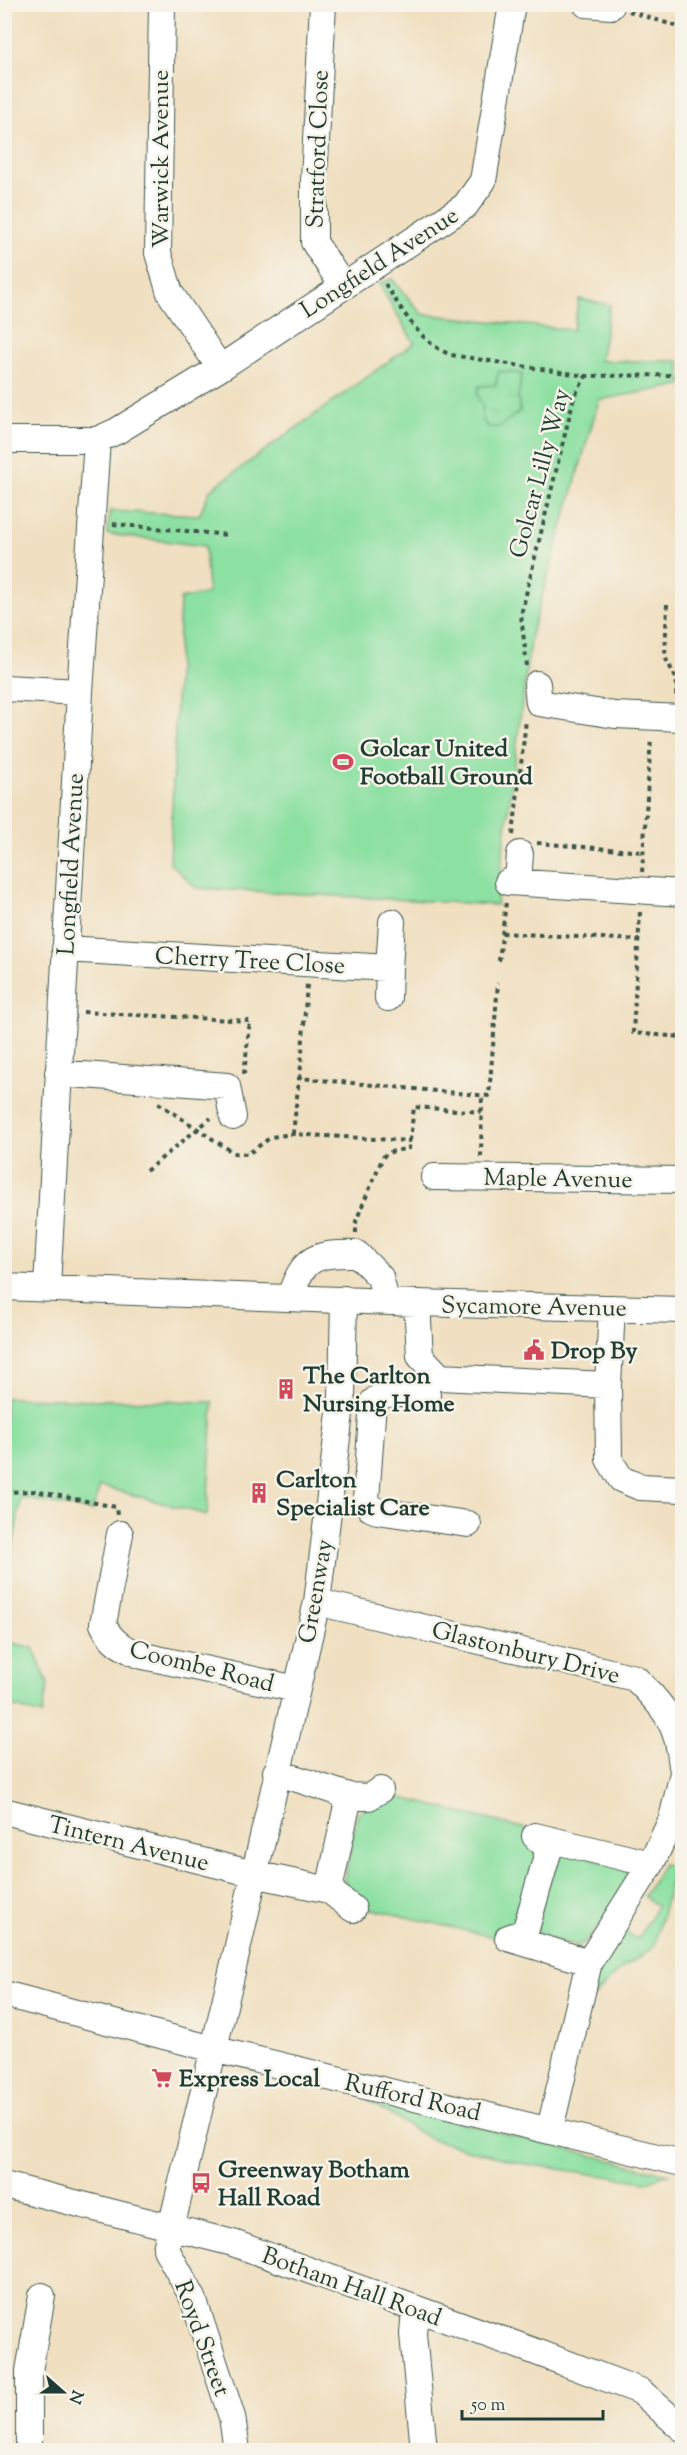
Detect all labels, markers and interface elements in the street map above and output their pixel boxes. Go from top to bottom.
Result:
street label: Stratford Close [299,69,339,229]
street label: Warwick Avenue [145,70,179,248]
street label: Longfield Avenue [294,200,466,328]
street label: Golcar Lilly Way [502,385,580,562]
place label: Golcar United Football Ground [360,733,533,795]
sports icon: Golcar United Football Ground [331,750,355,774]
street label: Longfield Avenue [50,772,94,956]
street label: Cherry Tree Close [154,940,346,984]
street label: Maple Avenue [483,1162,633,1198]
street label: Sycamore Avenue [441,1289,627,1327]
place label: Drop By [551,1335,637,1369]
public building icon: Drop By [522,1338,546,1362]
place label: The Carlton Nursing Home [303,1360,455,1422]
building icon: The Carlton Nursing Home [274,1377,298,1401]
place label: Carlton Specialist Care [276,1464,430,1526]
building icon: Carlton Specialist Care [247,1481,271,1505]
street label: Greenway [291,1537,343,1646]
street label: Glastonbury Drive [428,1614,623,1694]
street label: Coombe Road [126,1634,278,1702]
street label: Tintern Avenue [45,1809,212,1881]
place label: Express Local [179,2063,320,2097]
supermarket icon: Express Local [150,2066,174,2090]
street label: Rufford Road [341,2067,485,2131]
place label: Greenway Botham Hall Road [218,2154,410,2216]
bus stop icon: Greenway Botham Hall Road [189,2171,213,2195]
street label: Botham Hall Road [257,2240,446,2336]
street label: Royd Street [164,2276,238,2401]
north arrow [33,2362,93,2422]
scale bar [462,2383,603,2421]
text: N [62,2386,88,2407]
text: 50 m [470,2393,506,2419]

